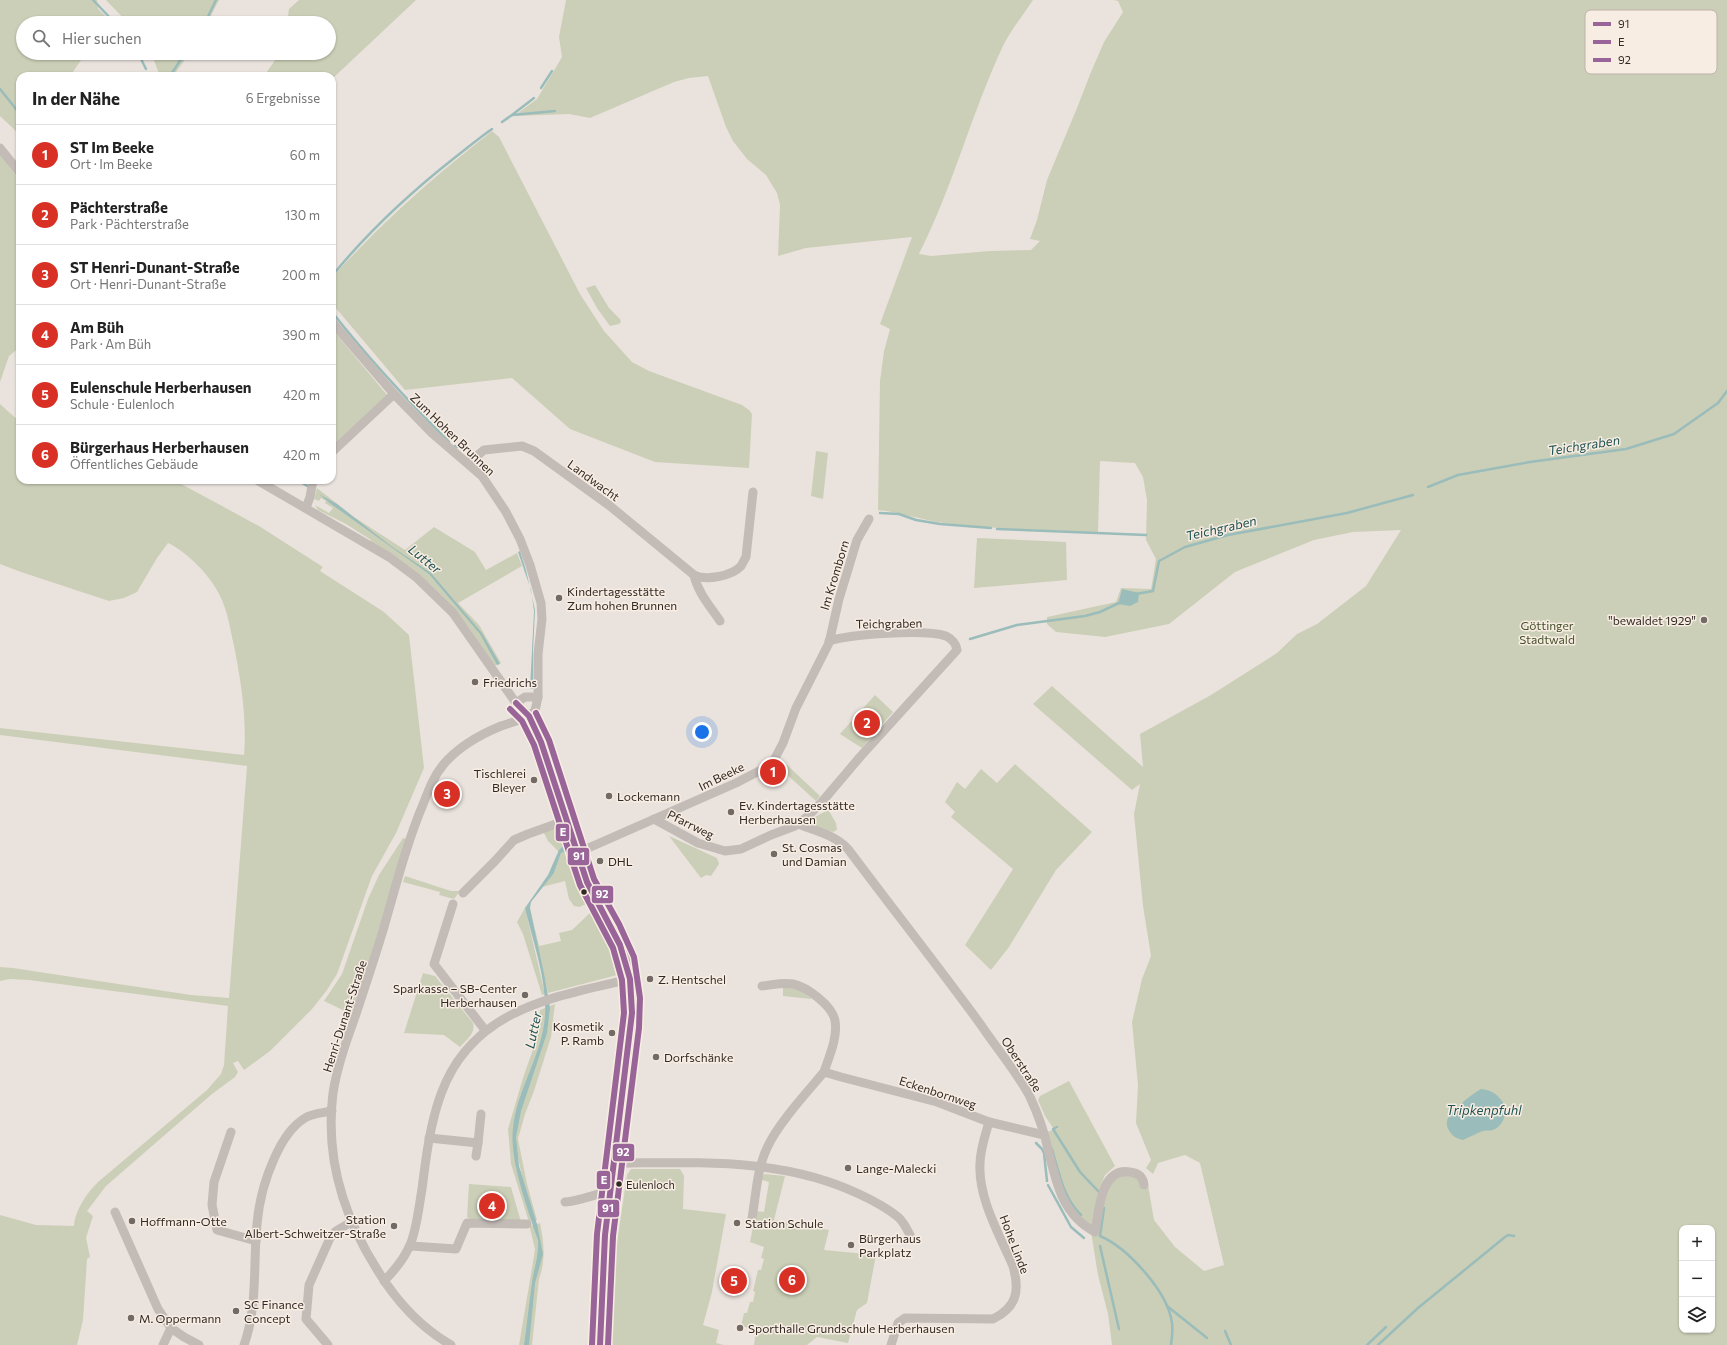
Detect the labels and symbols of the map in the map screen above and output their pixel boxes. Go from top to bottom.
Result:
legend [1585,10,1717,74]
text: 91 [1618,17,1629,30]
text: E [1618,35,1625,48]
text: 92 [1618,53,1631,66]
street label: Zum Hohen Brunnen [408,390,498,478]
water label: Teichgraben [1547,431,1621,459]
street label: Landwacht [565,457,623,503]
water label: Teichgraben [1184,512,1258,544]
street label: Im Kromborn [817,538,851,612]
water label: Lutter [405,541,445,577]
place label: Kindertagesstätte Zum hohen Brunnen [567,584,677,612]
marker: Kindertagesstätte Zum hohen Brunnen [554,593,564,603]
place label: "bewaldet 1929" [1608,613,1696,627]
street label: Teichgraben [856,615,922,631]
marker: "bewaldet 1929" [1699,615,1709,625]
park label: Göttinger Stadtwald [1519,618,1575,646]
place label: Friedrichs [483,675,537,689]
marker: Friedrichs [470,677,480,687]
pin: 2 [854,708,880,738]
your location [692,722,712,742]
pin: 1 [760,757,786,787]
street label: Im Beeke [696,759,746,793]
place label: Tischlerei Bleyer [474,766,526,794]
marker: Tischlerei Bleyer [529,775,539,785]
pin: 3 [434,779,460,809]
place label: Lockemann [617,789,680,803]
marker: Lockemann [604,791,614,801]
place label: Ev. Kindertagesstätte Herberhausen [739,798,855,826]
street label: Pfarrweg [665,807,717,842]
marker: Ev. Kindertagesstätte Herberhausen [726,807,736,817]
line badge: E [555,823,570,842]
text: E [560,825,567,838]
place label: St. Cosmas und Damian [782,840,847,868]
line badge: 91 [567,847,590,866]
text: 91 [573,849,585,862]
marker: St. Cosmas und Damian [769,849,779,859]
place label: DHL [608,854,633,868]
marker: DHL [595,856,605,866]
line badge: 92 [591,885,614,904]
unlabelled marker [579,887,589,897]
text: 92 [596,887,608,900]
street label: Henri-Dunant-Straße [319,958,369,1074]
place label: Z. Hentschel [658,972,726,986]
marker: Z. Hentschel [645,974,655,984]
place label: Sparkasse – SB-Center Herberhausen [393,981,517,1009]
marker: Sparkasse – SB-Center Herberhausen [520,990,530,1000]
water label: Lutter [521,1009,545,1050]
place label: Kosmetik P. Ramb [553,1019,604,1047]
marker: Kosmetik P. Ramb [607,1028,617,1038]
street label: Oberstraße [999,1034,1045,1094]
place label: Dorfschänke [664,1050,733,1064]
marker: Dorfschänke [651,1052,661,1062]
street label: Eckenbornweg [898,1073,979,1111]
water label: Tripkenpfuhl [1446,1102,1522,1118]
line badge: 92 [612,1143,635,1162]
text: 92 [617,1145,629,1158]
place label: Lange-Malecki [856,1161,936,1175]
marker: Lange-Malecki [843,1163,853,1173]
line badge: E [596,1170,611,1190]
text: E [601,1173,608,1186]
place label: Eulenloch [626,1178,675,1191]
marker: Eulenloch [614,1179,624,1189]
pin: 4 [479,1191,505,1221]
line badge: 91 [597,1199,620,1218]
text: 91 [602,1201,614,1214]
place label: Station Albert-Schweitzer-Straße [244,1212,386,1240]
street label: Hohe Linde [997,1213,1033,1275]
place label: Hoffmann-Otte [140,1214,227,1228]
marker: Hoffmann-Otte [127,1216,137,1226]
place label: Station Schule [745,1216,823,1230]
marker: Station Schule [732,1218,742,1228]
marker: Station Albert-Schweitzer-Straße [389,1221,399,1231]
place label: Bürgerhaus Parkplatz [859,1231,921,1259]
marker: Bürgerhaus Parkplatz [846,1240,856,1250]
pin: 6 [779,1265,805,1295]
pin: 5 [721,1266,747,1296]
place label: SC Finance Concept [244,1297,304,1325]
marker: SC Finance Concept [231,1306,241,1316]
place label: M. Oppermann [139,1311,221,1325]
marker: M. Oppermann [126,1313,136,1323]
place label: Sporthalle Grundschule Herberhausen [748,1321,955,1335]
marker: Sporthalle Grundschule Herberhausen [735,1323,745,1333]

